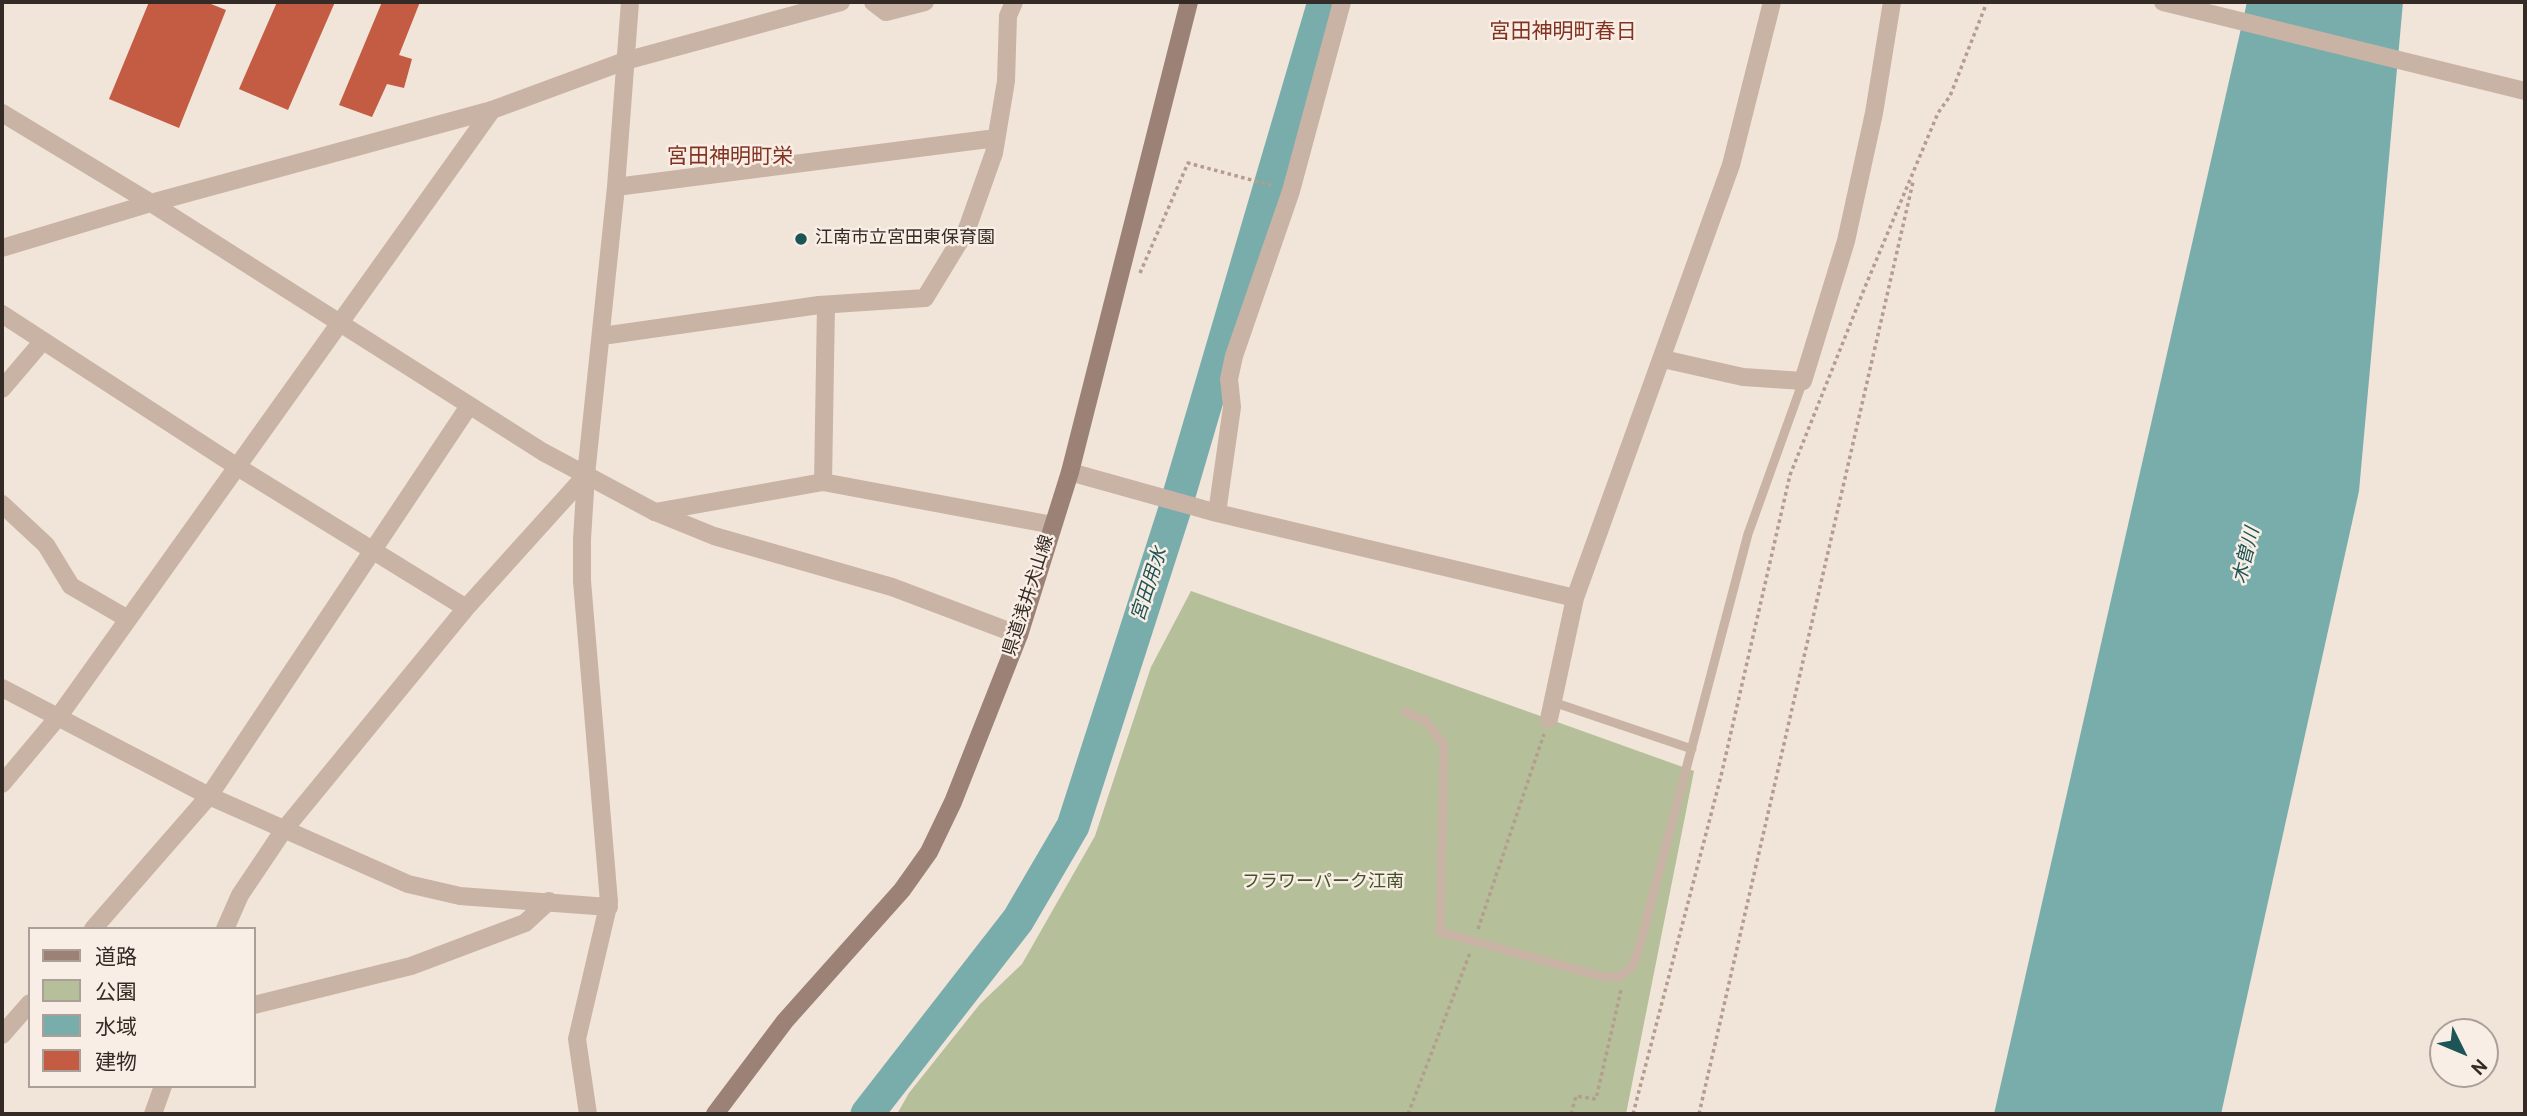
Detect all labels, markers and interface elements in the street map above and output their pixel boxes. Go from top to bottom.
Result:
district label: 宮田神明町春日 [1490,21,1636,47]
district label: 宮田神明町栄 [667,146,793,172]
place label: 江南市立宮田東保育園 [815,228,995,250]
marker: 江南市立宮田東保育園 [793,231,809,247]
water label: 木曽川 [2230,526,2266,586]
street label: 県道浅井犬山線 [1000,533,1060,659]
water label: 宮田用水 [1128,545,1174,625]
park label: フラワーパーク江南 [1242,872,1404,894]
legend [28,927,256,1088]
text: 道路 [95,945,137,972]
text: 公園 [95,980,137,1007]
text: 水域 [95,1015,137,1042]
north arrow [2429,1018,2499,1088]
text: 建物 [95,1050,137,1077]
text: N [2464,1053,2491,1079]

